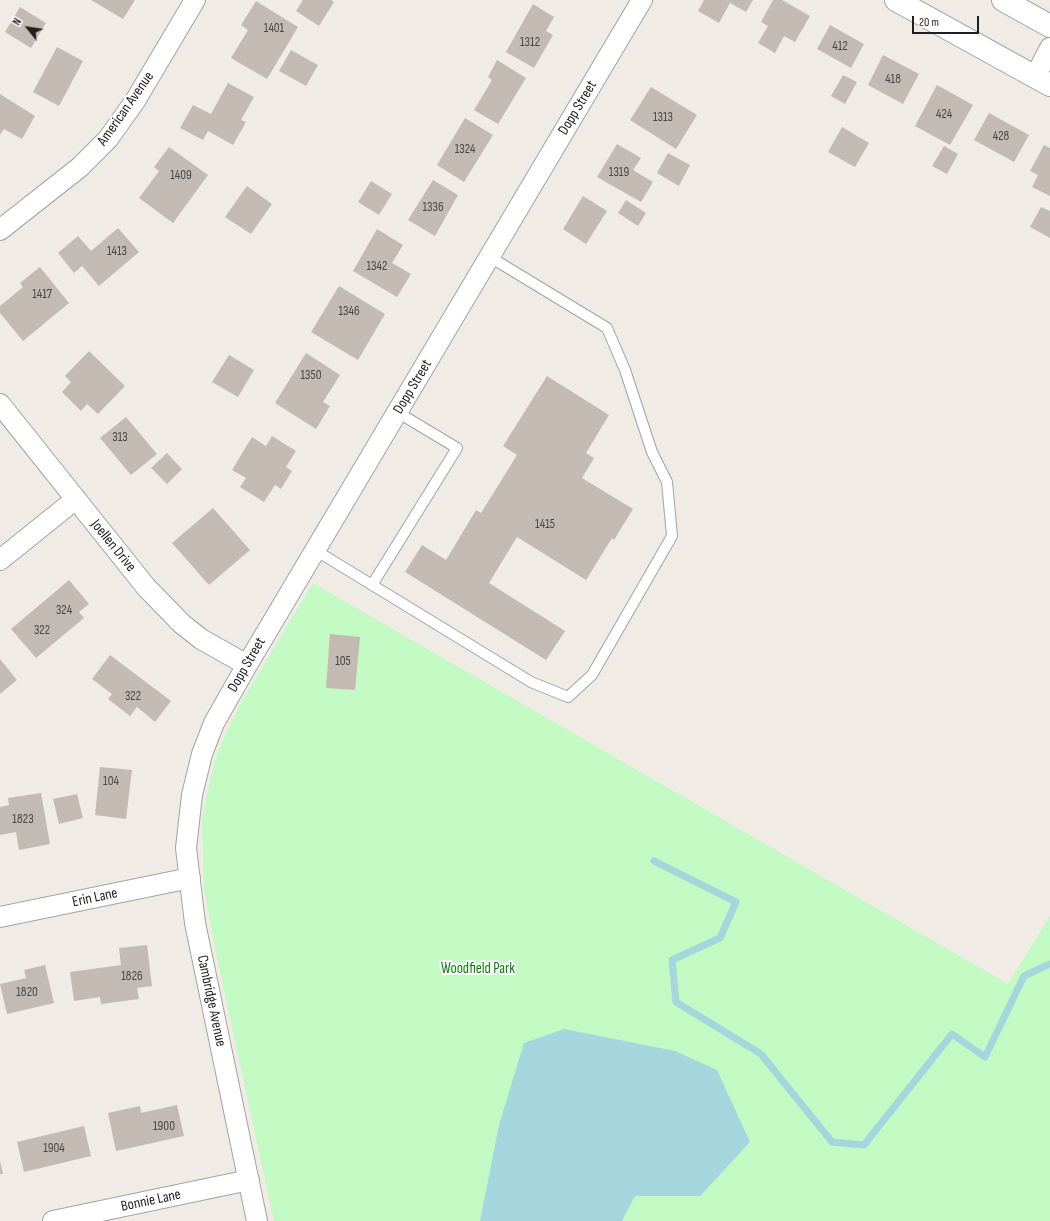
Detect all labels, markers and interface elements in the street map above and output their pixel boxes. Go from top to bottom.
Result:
north arrow [8,8,48,48]
scale bar [914,8,981,34]
text: 20 m [919,15,939,30]
text: N [10,16,24,28]
house number: 1401 [264,21,284,37]
house number: 1312 [520,35,540,51]
house number: 412 [832,39,848,55]
street label: American Avenue [94,68,158,150]
house number: 418 [885,72,901,88]
street label: Dopp Street [555,78,601,138]
house number: 424 [936,107,952,123]
house number: 1313 [653,110,673,126]
house number: 428 [993,129,1009,145]
house number: 1324 [455,142,475,158]
house number: 1319 [609,165,629,181]
house number: 1409 [170,168,192,184]
house number: 1336 [422,200,444,216]
house number: 1413 [107,244,127,260]
house number: 1342 [367,259,387,275]
house number: 1417 [32,287,52,303]
house number: 1346 [338,304,360,320]
street label: Dopp Street [390,357,436,417]
house number: 1350 [300,368,322,384]
house number: 313 [112,430,128,446]
street label: Joellen Drive [87,516,139,576]
house number: 1415 [535,517,555,533]
house number: 324 [56,603,72,619]
house number: 322 [34,623,50,639]
street label: Dopp Street [224,634,270,696]
house number: 105 [335,654,351,670]
house number: 322 [125,689,141,705]
house number: 104 [103,774,119,790]
house number: 1823 [12,812,34,828]
street label: Erin Lane [71,884,119,912]
street label: Cambridge Avenue [193,954,229,1048]
park label: Woodfield Park [441,960,515,978]
house number: 1826 [121,969,143,985]
house number: 1820 [16,985,38,1001]
house number: 1900 [153,1119,175,1135]
house number: 1904 [43,1141,65,1157]
street label: Bonnie Lane [119,1186,183,1216]

